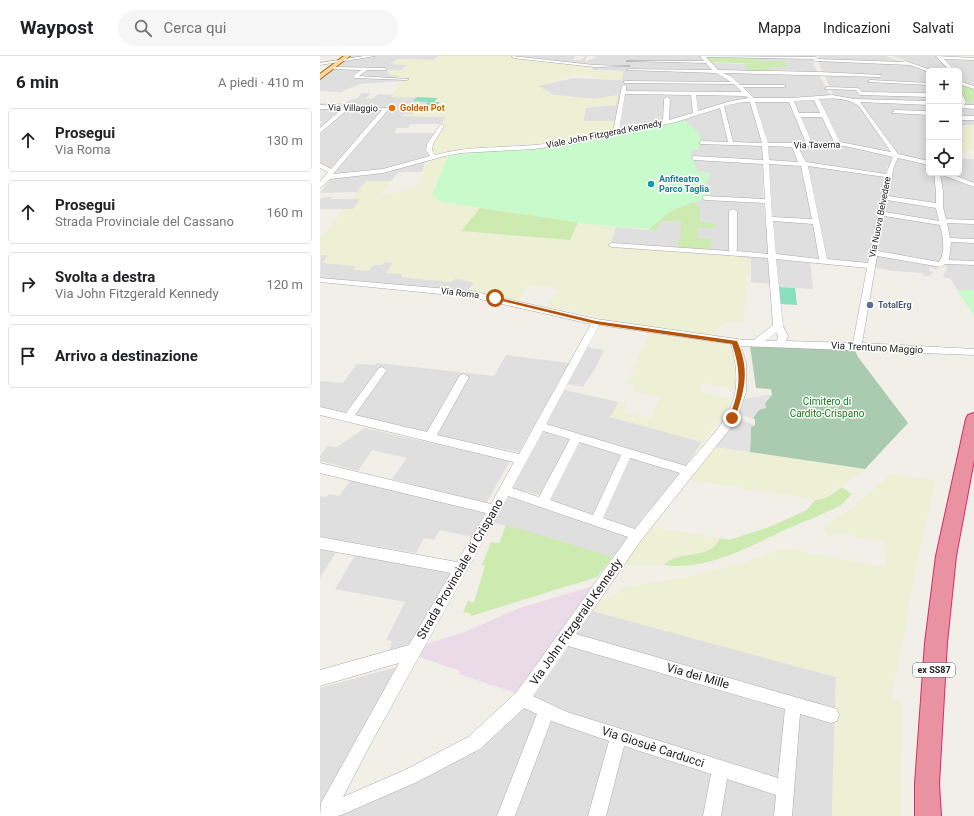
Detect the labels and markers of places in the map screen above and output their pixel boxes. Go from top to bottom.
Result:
marker: Golden Pot [387,103,397,113]
place label: Golden Pot [400,103,445,113]
place label: Anfiteatro Parco Taglia [659,174,709,194]
marker: Anfiteatro Parco Taglia [646,179,656,189]
marker: TotalErg [865,300,875,310]
place label: TotalErg [878,300,912,310]

